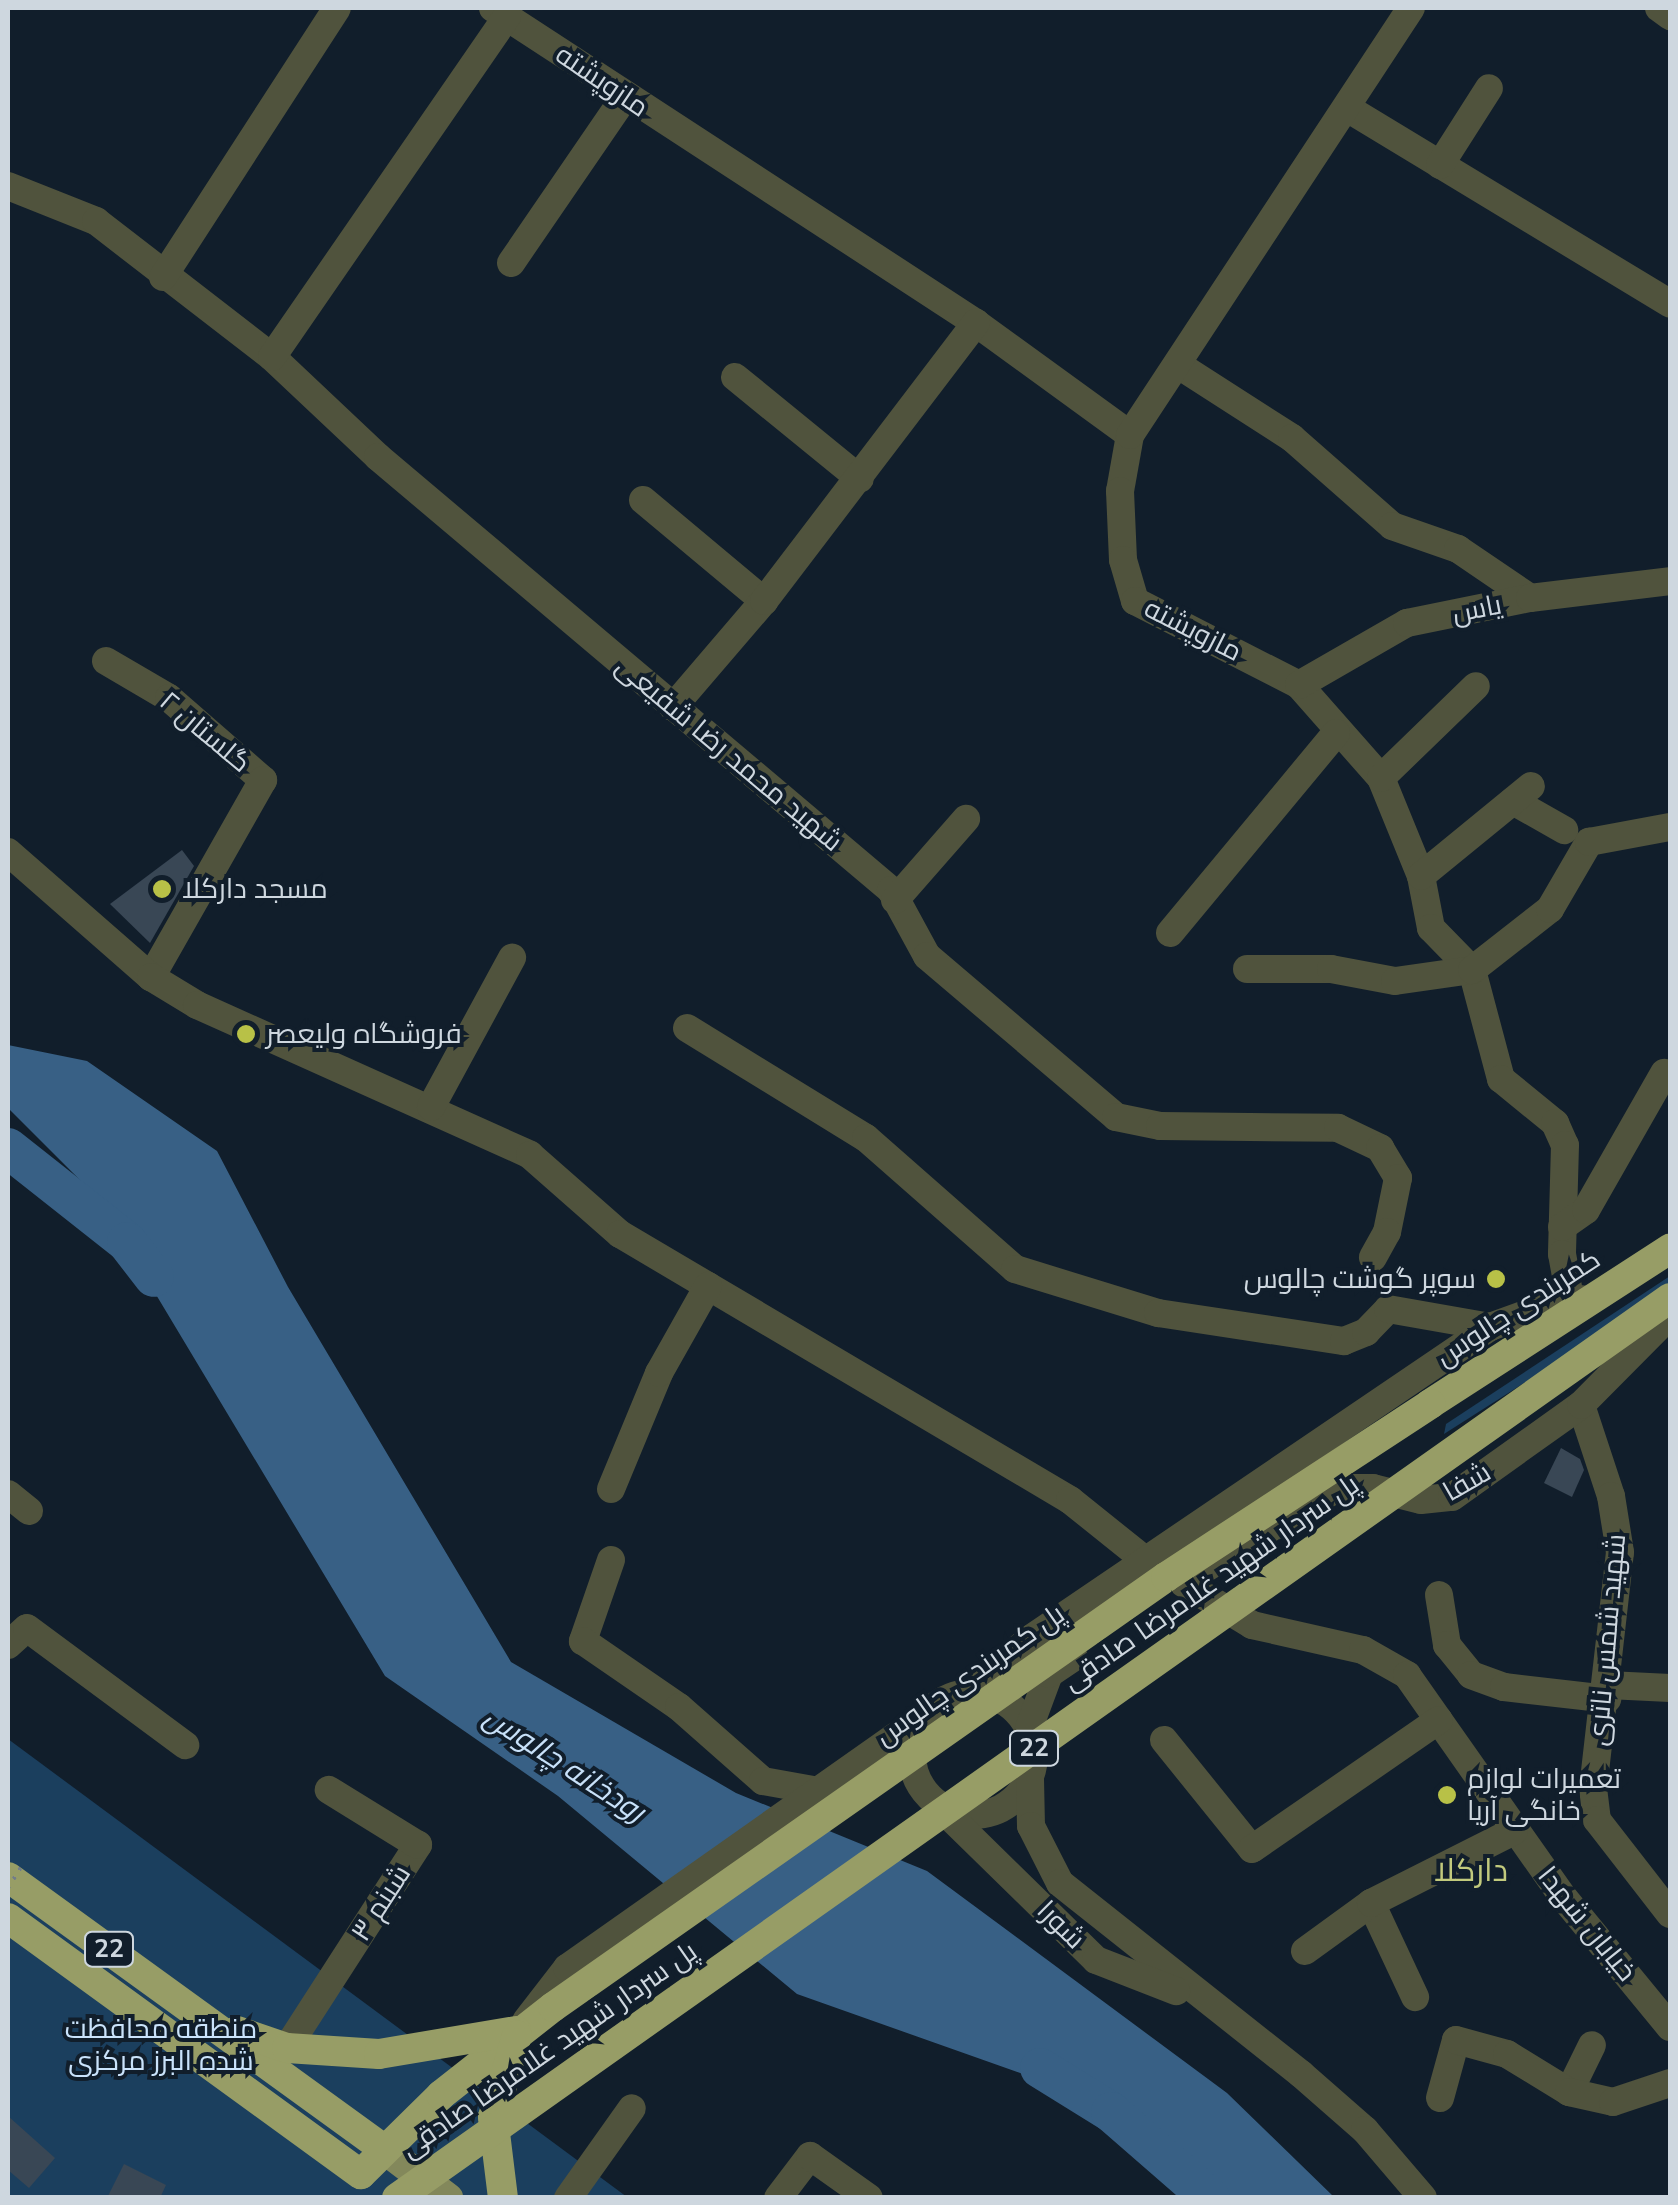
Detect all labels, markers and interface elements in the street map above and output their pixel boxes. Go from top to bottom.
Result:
street label: مازوپشته [549,38,655,124]
street label: یاس [1449,588,1505,630]
street label: مازوپشته [1139,591,1247,669]
street label: شهید محمد رضا شفیعی [609,649,849,859]
street label: گلستان ۲ [153,684,257,780]
place label: مسجد دارکلا [182,872,328,906]
marker: مسجد دارکلا [151,878,173,900]
place label: فروشگاه ولیعصر [266,1017,462,1051]
marker: فروشگاه ولیعصر [235,1023,257,1045]
street label: کمربندی چالوس [1429,1242,1607,1374]
place label: سوپر گوشت چالوس [1244,1262,1476,1296]
marker: سوپر گوشت چالوس [1485,1268,1507,1290]
street label: شفا [1437,1455,1497,1509]
street label: پل سردار شهید غلامرضا صادقی [1056,1468,1366,1698]
street label: شهید شمس ناتری [1581,1532,1633,1748]
street label: پل کمربندی چالوس [869,1597,1071,1753]
water label: رودخانه چالوس [477,1700,651,1830]
road number: 22 [1009,1728,1059,1768]
place label: تعمیرات لوازم خانگی آریا [1467,1762,1621,1828]
marker: تعمیرات لوازم خانگی آریا [1436,1784,1458,1806]
district label: دارکلا [1434,1852,1508,1890]
street label: شبنم ۳ [344,1859,418,1947]
street label: خیابان شهدا [1531,1860,1643,1988]
street label: شورا [1030,1894,1092,1956]
road number: 22 [84,1929,134,1969]
street label: پل سردار شهید غلامرضا صادقی [394,1935,704,2165]
park label: منطقه محافظت شده البرز مرکزی [65,2012,257,2078]

